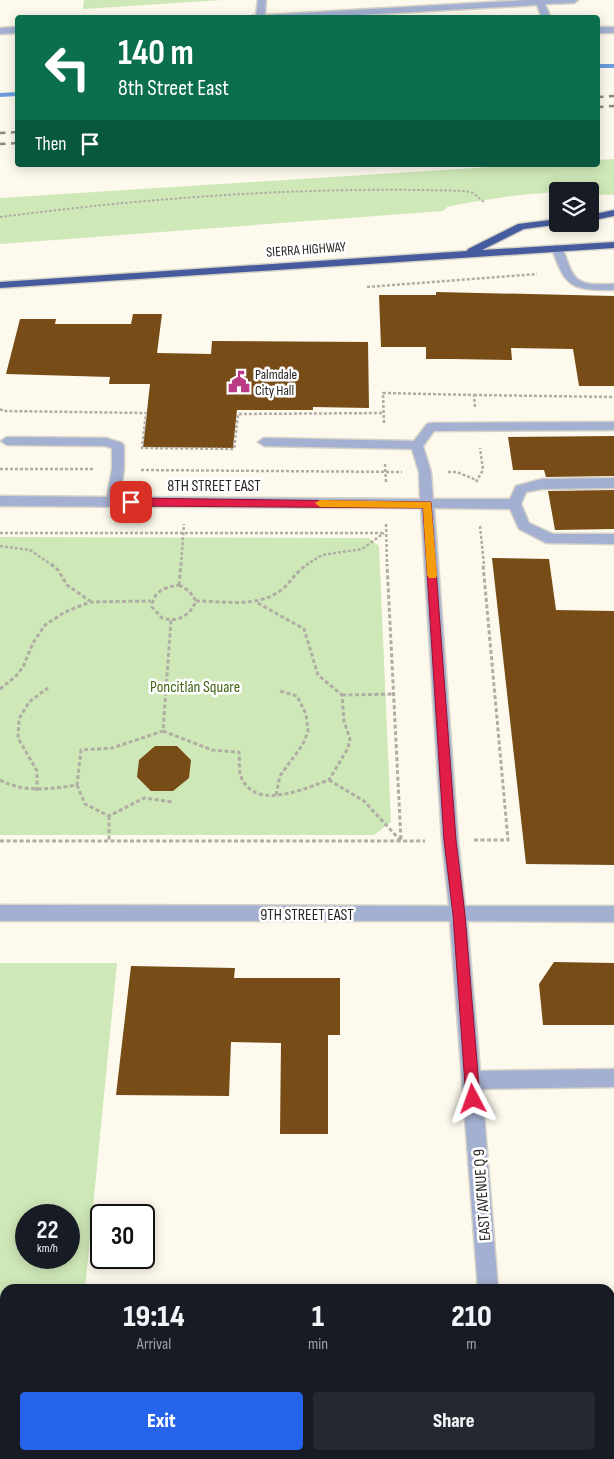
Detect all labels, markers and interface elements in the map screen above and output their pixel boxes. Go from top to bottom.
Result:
text: 140 m [118,32,194,75]
icon: left [35,35,100,100]
text: 8th Street East [118,75,229,102]
icon: arrive [76,130,104,158]
text: Then [35,133,66,156]
map controls [549,182,599,232]
button: layers [549,182,599,232]
street label: SIERRA HIGHWAY [266,238,347,261]
place label: Palmdale City Hall [255,366,297,399]
public building icon: Palmdale City Hall [226,369,252,395]
street label: 8TH STREET EAST [167,477,261,496]
pin [110,481,152,523]
icon: arrive [117,488,145,516]
park label: Poncitlán Square [150,678,240,697]
street label: 9TH STREET EAST [260,906,354,925]
position arrow [446,1072,498,1124]
street label: EAST AVENUE Q 9 [470,1148,495,1241]
speed limit sign: 30 [90,1204,155,1269]
text: 22 [37,1215,58,1246]
text: km/h [37,1241,58,1256]
text: 19:14 [123,1299,185,1335]
text: 1 [312,1299,324,1335]
text: 210 [451,1299,492,1335]
text: Arrival [137,1335,171,1354]
text: min [308,1335,328,1354]
text: m [466,1335,477,1354]
button: Exit [20,1392,303,1450]
button: Share [313,1392,595,1450]

